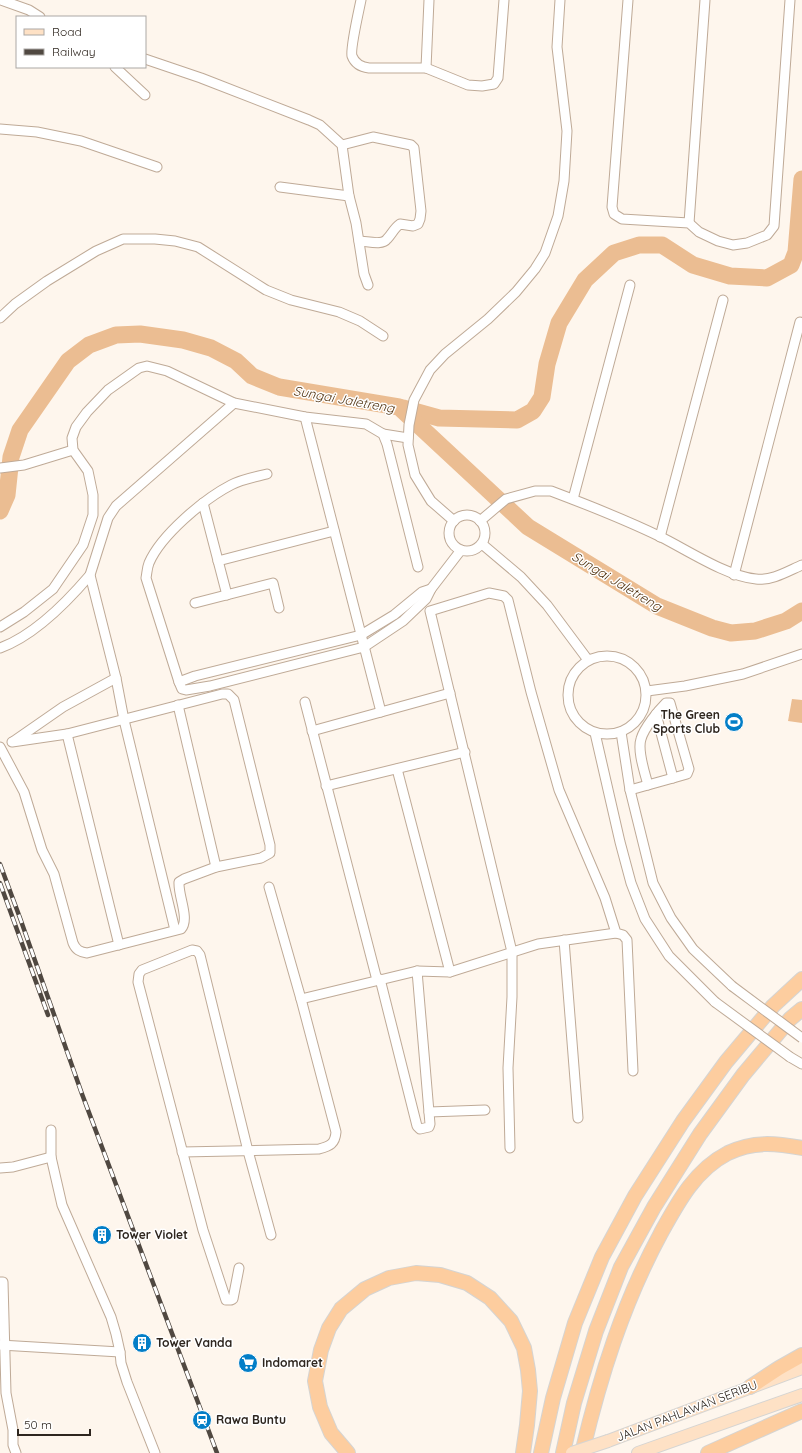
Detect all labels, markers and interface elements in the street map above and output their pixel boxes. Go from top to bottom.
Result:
legend [16,16,146,68]
text: Road [52,24,82,39]
text: Railway [52,44,96,59]
water label: Sungai Jaletreng [292,382,397,416]
water label: Sungai Jaletreng [569,548,666,615]
place label: The Green Sports Club [653,707,720,736]
sports icon: The Green Sports Club [723,711,745,733]
building icon: Tower Violet [91,1224,113,1246]
place label: Tower Violet [116,1227,188,1242]
building icon: Tower Vanda [131,1332,153,1354]
place label: Tower Vanda [156,1335,232,1350]
supermarket icon: Indomaret [237,1352,259,1374]
place label: Indomaret [262,1355,323,1370]
street label: JALAN PAHLAWAN SERIBU [614,1377,759,1444]
station icon: Rawa Buntu [191,1409,213,1431]
scale bar [18,1411,90,1437]
place label: Rawa Buntu [216,1412,286,1427]
text: 50 m [24,1417,52,1432]

